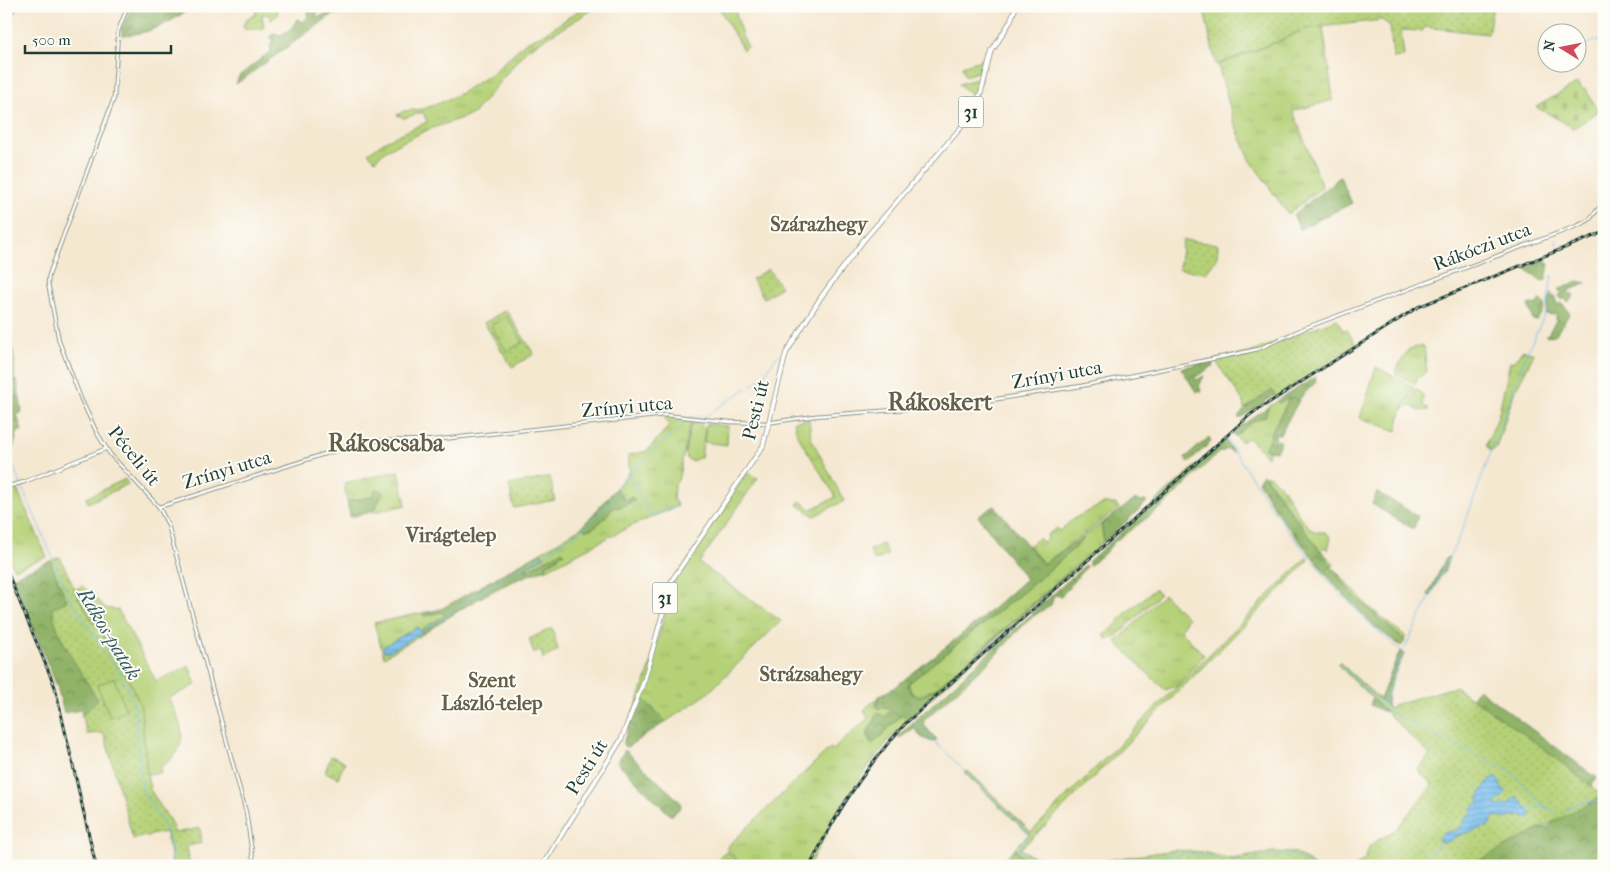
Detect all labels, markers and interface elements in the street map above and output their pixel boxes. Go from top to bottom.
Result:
scale bar [25,22,171,54]
north arrow [1538,22,1588,72]
text: 500 m [32,31,71,49]
text: N [1540,39,1559,53]
road number: 31 [958,96,984,128]
district label: Szárazhegy [770,213,869,236]
street label: Rákóczi utca [1430,218,1534,276]
street label: Zrínyi utca [1010,356,1104,394]
street label: Pesti út [738,377,774,442]
district label: Rákoskert [888,388,993,416]
street label: Zrínyi utca [581,392,674,422]
street label: Péceli út [103,422,165,491]
district label: Rákoscsaba [328,429,445,457]
street label: Zrínyi utca [180,446,274,494]
district label: Virágtelep [405,524,496,547]
water label: Rákos-patak [71,582,145,684]
road number: 31 [652,582,678,614]
district label: Strázsahegy [759,663,864,686]
district label: Szent László-telep [441,669,543,715]
street label: Pesti út [561,735,613,799]

